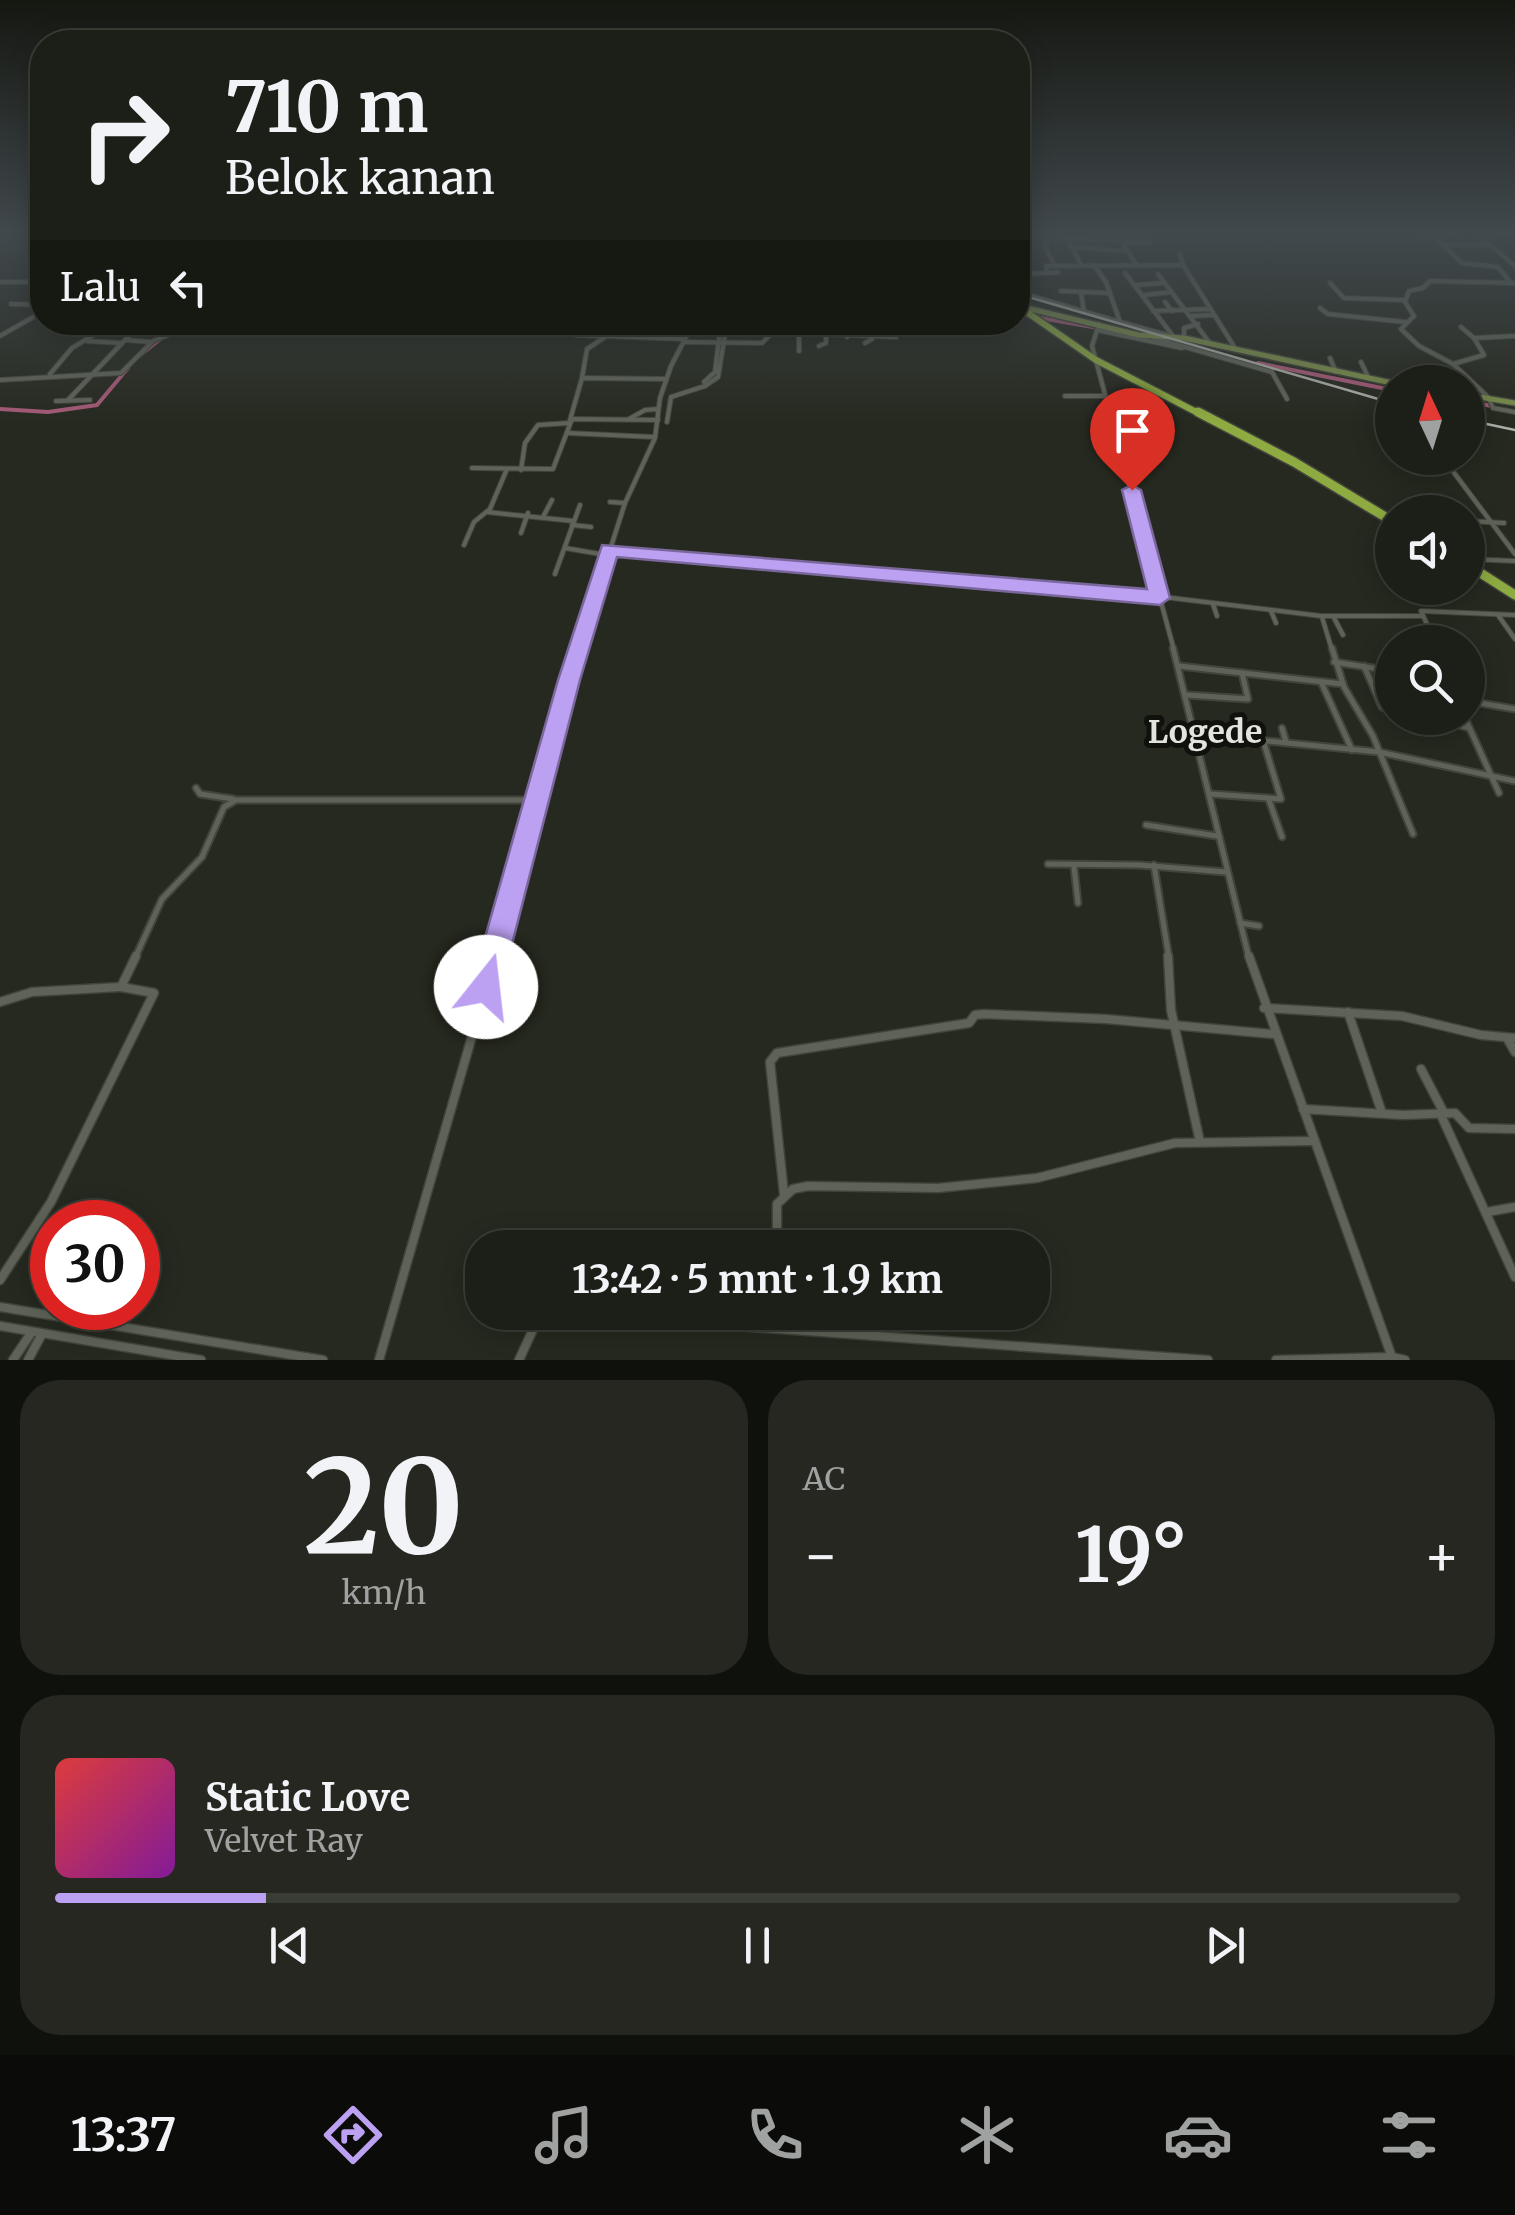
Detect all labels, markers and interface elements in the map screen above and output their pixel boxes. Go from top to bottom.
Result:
text: 710 m [225,63,428,151]
icon: right [60,70,190,200]
text: Belok kanan [225,150,495,206]
icon: left [161,260,216,315]
text: Lalu [60,264,141,311]
north arrow [1375,365,1485,475]
map controls [1375,365,1485,735]
pin [1090,388,1175,491]
icon: arrive [1105,403,1160,458]
button: sound [1375,495,1485,605]
button: search [1375,625,1485,735]
district label: Logede [1148,712,1262,752]
position arrow [434,935,538,1039]
speed limit sign: 30 [30,1200,160,1330]
text: 13:42 · 5 mnt · 1.9 km [572,1256,943,1303]
text: 20 [303,1426,464,1589]
text: AC [803,1459,846,1499]
text: 19° [1075,1508,1188,1602]
text: − [803,1521,839,1590]
text: + [1423,1521,1460,1590]
text: km/h [341,1573,426,1613]
text: Static Love [205,1774,410,1821]
text: Velvet Ray [205,1821,363,1861]
icon: previous [262,1918,317,1973]
icon: pause [730,1918,785,1973]
icon: next [1198,1918,1253,1973]
icon: directions [318,2100,388,2170]
icon: music [529,2100,599,2170]
icon: phone [740,2100,810,2170]
icon: climate [952,2100,1022,2170]
icon: car [1163,2100,1233,2170]
icon: filters [1374,2100,1444,2170]
text: 13:37 [71,2107,176,2163]

